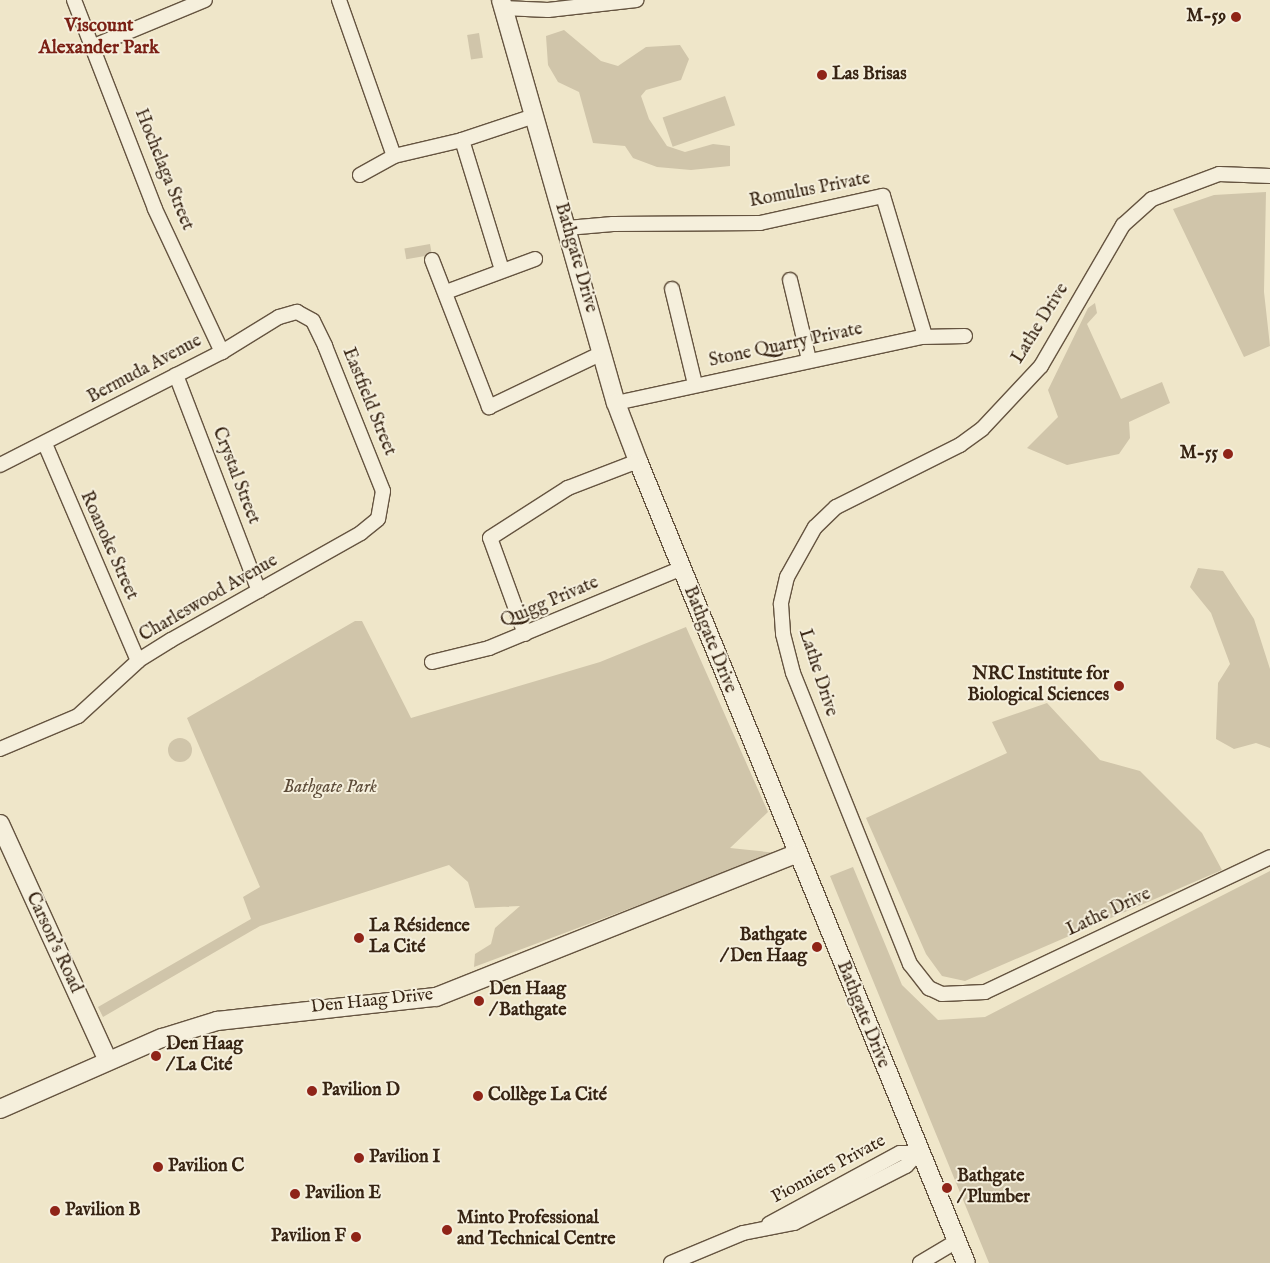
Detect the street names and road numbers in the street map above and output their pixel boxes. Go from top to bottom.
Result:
street label: Hochelaga Street [129,106,197,234]
street label: Romulus Private [748,169,872,213]
street label: Bathgate Drive [549,201,601,315]
street label: Lathe Drive [1008,280,1074,368]
street label: Stone Quarry Private [707,319,865,373]
street label: Bermuda Avenue [84,331,206,409]
street label: Eastfield Street [337,345,399,459]
street label: Crystal Street [207,424,263,528]
street label: Roanoke Street [74,488,142,604]
street label: Charleswood Avenue [136,551,282,647]
street label: Quigg Private [498,573,602,633]
street label: Bathgate Drive [678,583,740,697]
street label: Lathe Drive [793,627,841,719]
street label: Lathe Drive [1063,884,1155,942]
street label: Carson's Road [20,889,86,997]
street label: Bathgate Drive [831,958,893,1072]
street label: Den Haag Drive [310,985,434,1019]
street label: Pionniers Private [768,1131,890,1209]

